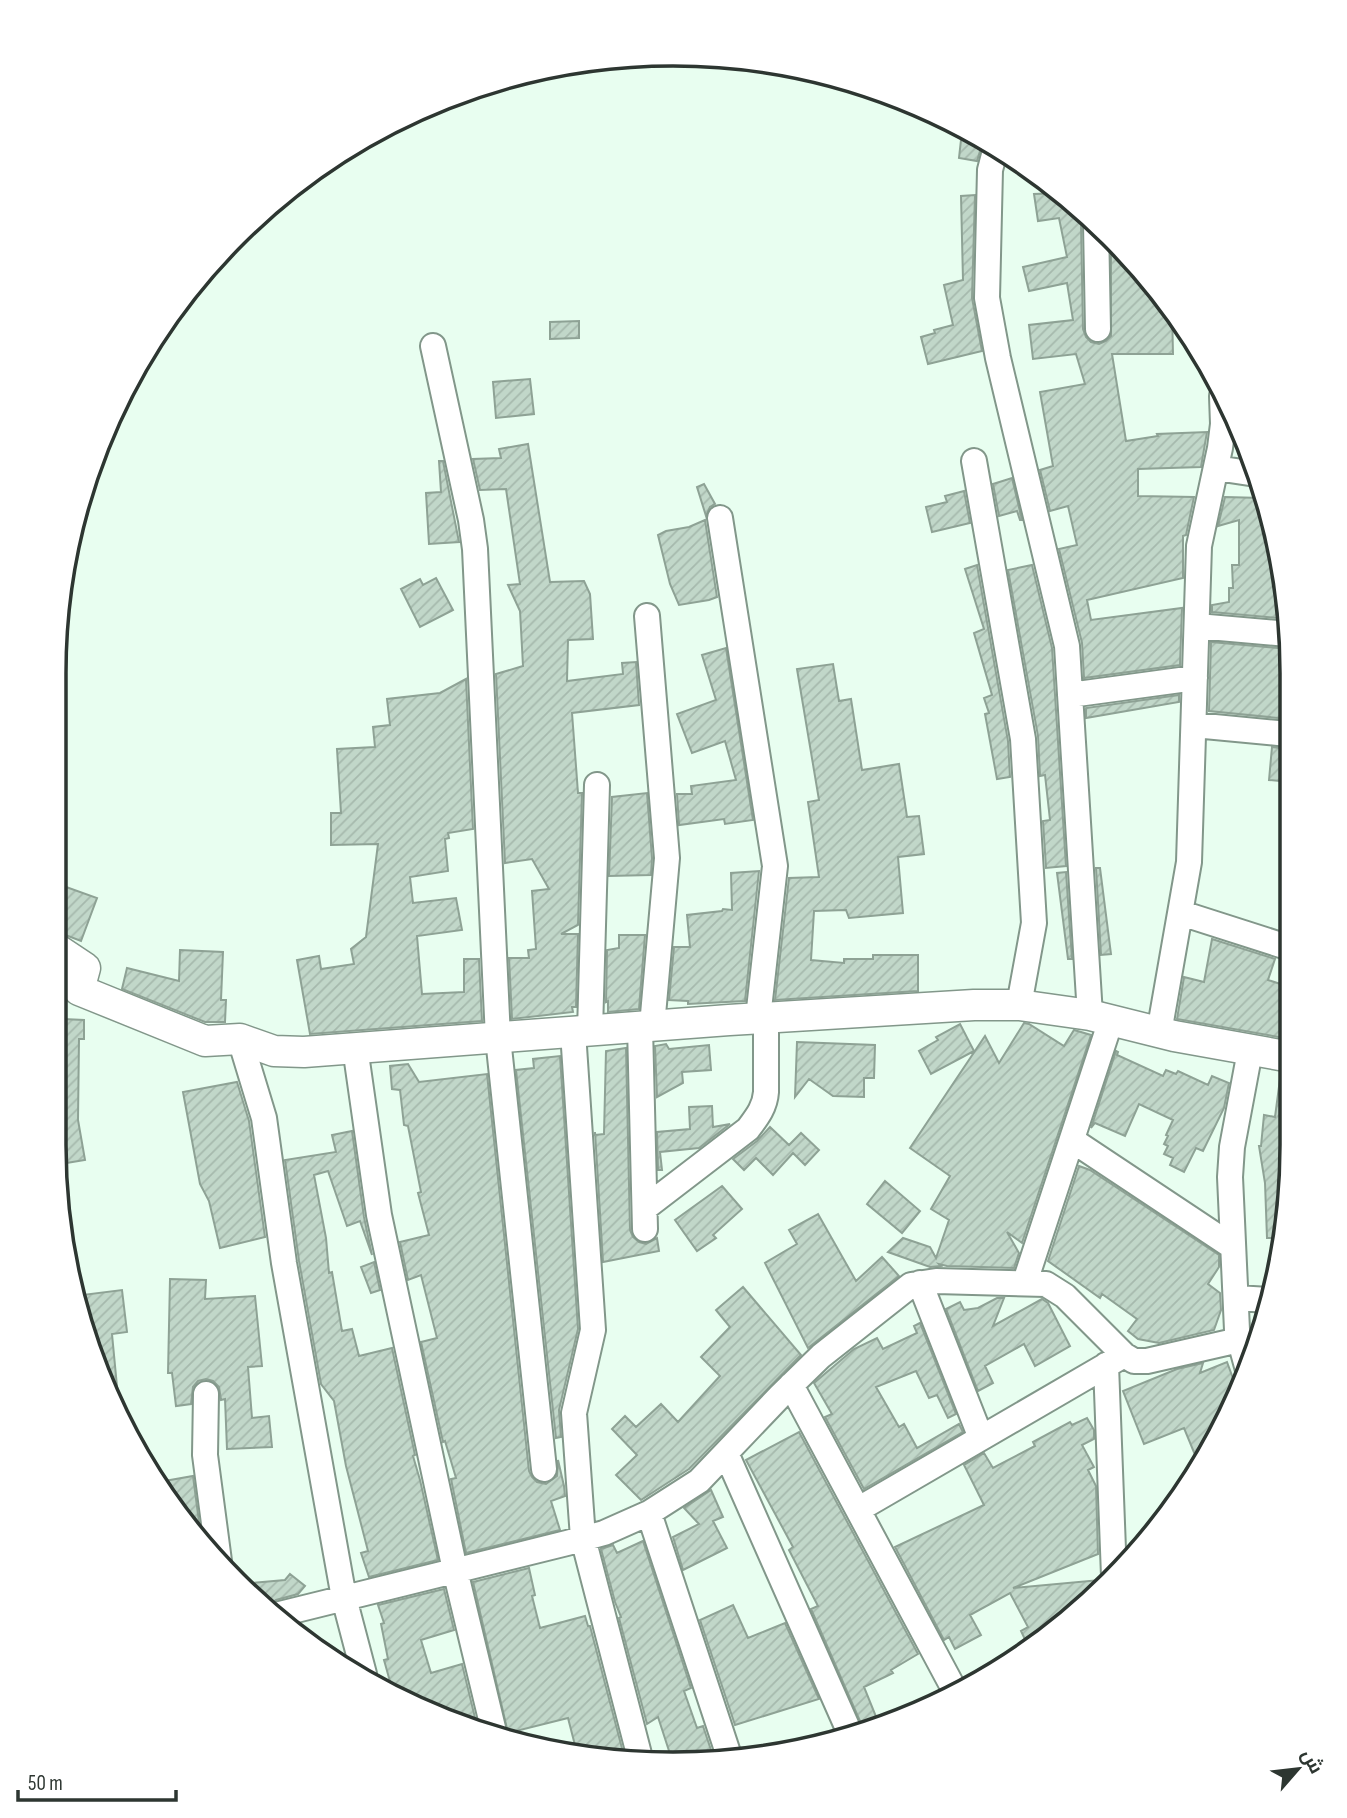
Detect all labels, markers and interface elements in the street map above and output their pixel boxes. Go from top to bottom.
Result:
north arrow [1263,1734,1333,1804]
text: ش [1296,1746,1328,1778]
scale bar [18,1758,175,1802]
text: 50 m [28,1771,63,1796]

